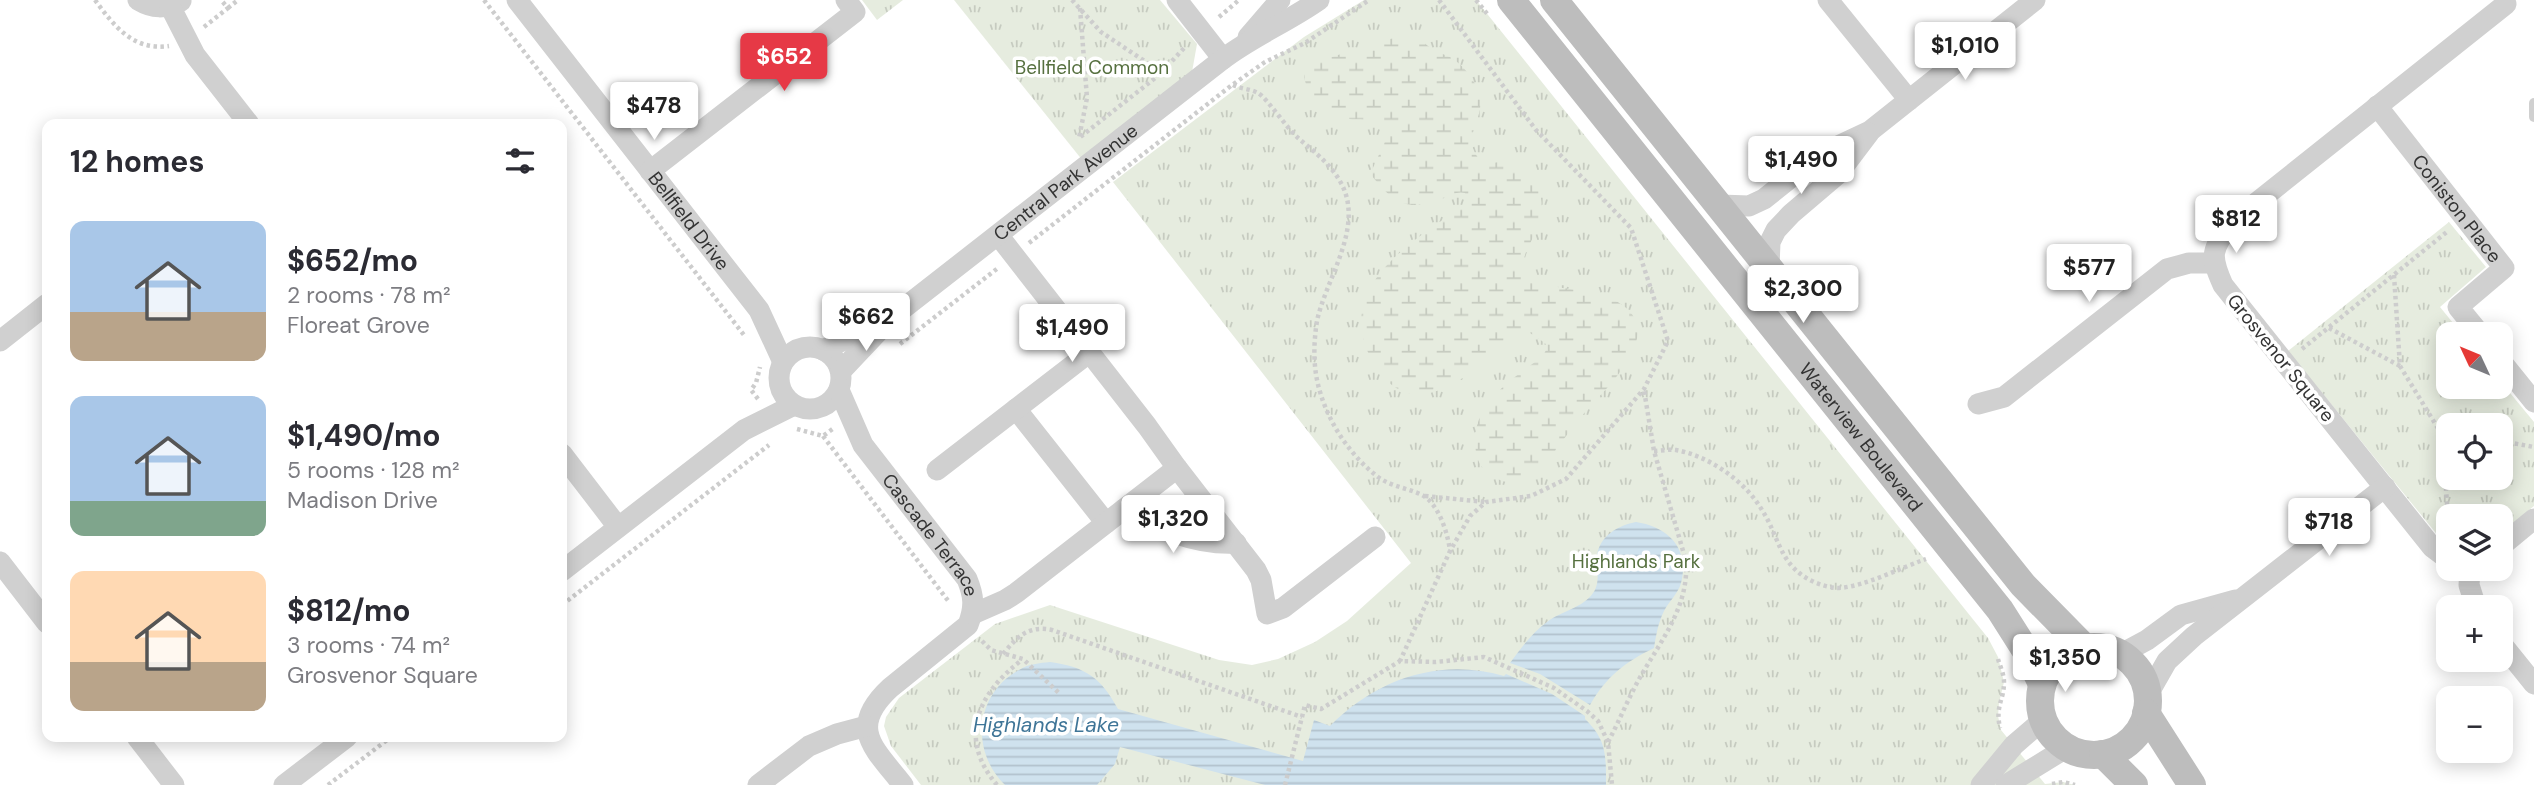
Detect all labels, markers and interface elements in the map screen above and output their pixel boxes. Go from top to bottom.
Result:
pin: $1,010 [1908,22,2022,82]
text: $1,010 [1931,30,1999,60]
pin: $652 [743,34,825,93]
text: $652 [756,41,812,71]
park label: Bellfield Common [1015,55,1169,80]
pin: $478 [613,82,695,142]
text: $478 [626,90,682,120]
street label: Central Park Avenue [988,118,1143,246]
pin: $1,490 [1744,136,1858,196]
text: 12 homes [70,142,204,181]
icon: filters [501,142,539,180]
text: $1,490 [1764,144,1838,174]
street label: Coniston Place [2407,149,2508,268]
street label: Bellfield Drive [643,166,736,275]
pin: $812 [2195,196,2277,255]
text: $812 [2211,203,2261,233]
text: $652/mo [287,241,418,280]
pin: $577 [2048,244,2130,304]
icon: home [126,249,210,333]
text: $577 [2063,252,2115,282]
pin: $2,300 [1746,266,1860,325]
text: $2,300 [1763,273,1843,303]
text: 2 rooms · 78 m² [287,280,451,310]
street label: Grosvenor Square [2222,289,2340,427]
pin: $662 [825,294,907,353]
text: $662 [838,301,894,331]
pin: $1,490 [1015,304,1129,364]
text: Floreat Grove [287,310,430,340]
text: $1,490 [1035,312,1109,342]
north arrow [2436,322,2513,399]
map controls [2436,322,2513,763]
street label: Waterview Boulevard [1794,357,1929,517]
button: locate [2436,413,2513,490]
text: $1,490/mo [287,416,441,455]
icon: home [126,424,210,508]
text: 5 rooms · 128 m² [287,455,460,485]
street label: Cascade Terrace [877,468,984,599]
text: Madison Drive [287,485,438,515]
pin: $1,320 [1116,496,1230,555]
pin: $718 [2288,498,2370,558]
text: $1,320 [1137,503,1209,533]
button: layers [2436,504,2513,581]
text: $718 [2304,506,2354,536]
park label: Highlands Park [1572,549,1701,574]
text: $812/mo [287,591,411,630]
button: + [2436,595,2513,672]
icon: home [126,599,210,683]
text: 3 rooms · 74 m² [287,630,450,660]
pin: $1,350 [2008,634,2122,694]
text: $1,350 [2029,642,2101,672]
text: Grosvenor Square [287,660,478,690]
button: − [2436,686,2513,763]
water label: Highlands Lake [973,711,1119,739]

